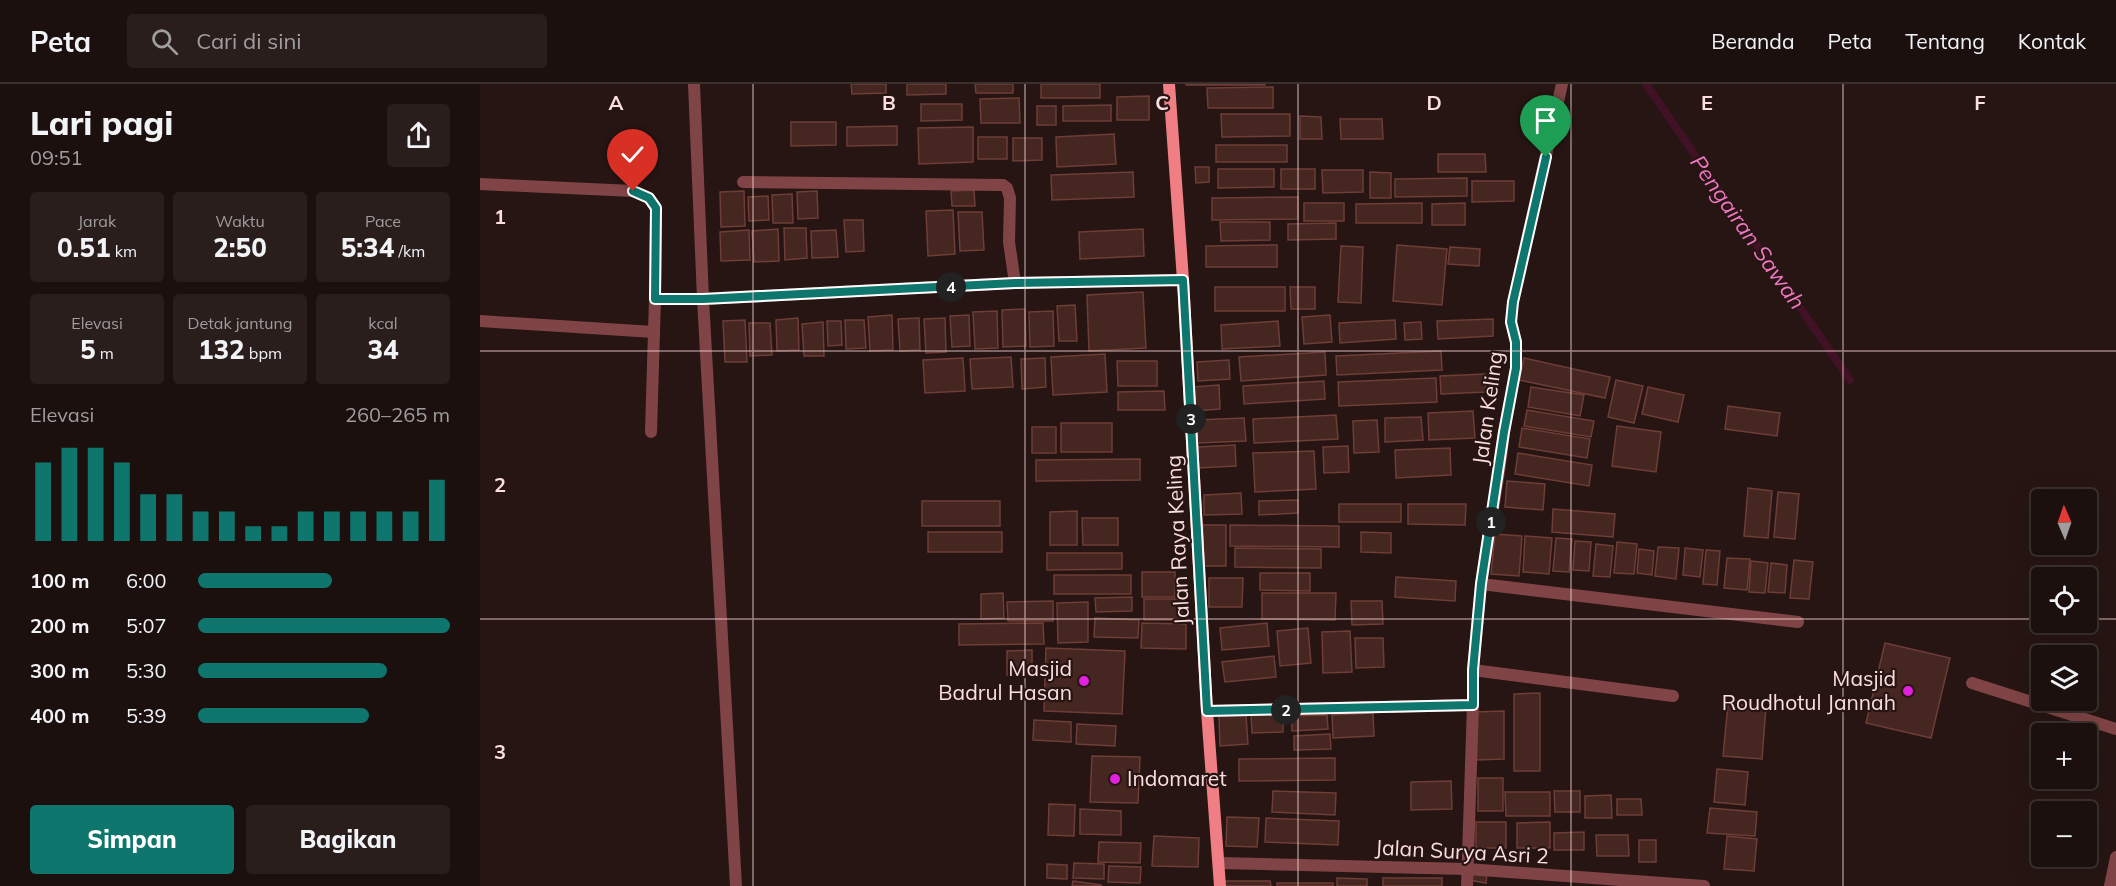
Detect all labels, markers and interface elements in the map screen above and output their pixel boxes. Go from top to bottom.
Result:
search box [127,14,547,68]
text: Peta [30,24,91,59]
icon: search [148,25,181,58]
text: Cari di sini [196,27,302,55]
text: Beranda [1711,28,1795,54]
text: Peta [1828,28,1872,54]
text: Tentang [1905,28,1985,54]
text: Kontak [2018,28,2086,54]
text: A [609,90,624,115]
text: B [882,90,896,115]
text: C [1155,90,1169,115]
text: D [1426,90,1442,115]
text: E [1701,90,1713,115]
text: F [1974,90,1986,115]
pin [1520,95,1571,157]
text: Lari pagi [30,102,173,143]
button: share [387,104,450,167]
icon: arrive [1529,104,1562,137]
pin [607,129,658,191]
icon: check [616,138,649,171]
text: 09:51 [30,145,83,170]
water label: Pengairan Sawah [1684,149,1812,315]
text: 1 [494,204,506,229]
text: Jarak [78,211,116,231]
text: Waktu [215,211,265,231]
text: Pace [365,211,401,231]
text: 0.51 [57,231,111,264]
text: 2:50 [213,231,267,264]
text: 5:34 [341,231,394,264]
text: km [111,241,137,261]
text: /km [394,241,425,261]
pin: 4 [936,272,966,302]
text: 4 [946,277,956,297]
text: Elevasi [71,313,123,333]
text: Detak jantung [188,313,292,333]
text: kcal [368,313,398,333]
text: 5 [80,333,96,366]
text: 132 [198,333,245,366]
text: 34 [367,333,399,366]
text: m [96,343,114,363]
text: bpm [245,343,282,363]
street label: Jalan Keling [1466,349,1508,466]
text: Elevasi [30,402,94,427]
text: 260–265 m [345,402,450,427]
pin: 3 [1176,404,1206,434]
text: 3 [1186,409,1196,429]
street label: Jalan Raya Keling [1160,454,1194,626]
text: 2 [494,472,506,497]
north arrow [2031,489,2097,555]
map controls [2031,489,2097,867]
pin: 1 [1476,507,1506,537]
text: 1 [1486,512,1496,532]
button: locate [2031,567,2097,633]
text: 100 m [30,568,89,593]
text: 6:00 [126,568,167,593]
text: 200 m [30,613,89,638]
text: 5:07 [126,613,167,638]
button: layers [2031,645,2097,711]
place label: Masjid Badrul Hasan [938,655,1072,705]
text: 300 m [30,658,89,683]
text: 5:30 [126,658,167,683]
place label: Masjid Roudhotul Jannah [1722,665,1896,715]
marker: Masjid Badrul Hasan [1077,674,1091,688]
marker: Masjid Roudhotul Jannah [1901,684,1915,698]
pin: 2 [1271,695,1301,725]
text: 2 [1281,700,1291,720]
text: 400 m [30,703,89,728]
text: 5:39 [126,703,167,728]
button: + [2031,723,2097,789]
text: 3 [494,739,506,764]
place label: Indomaret [1127,765,1227,791]
marker: Indomaret [1108,772,1122,786]
button: − [2031,801,2097,867]
button: Simpan [30,805,234,874]
button: Bagikan [246,805,450,874]
street label: Jalan Surya Asri 2 [1375,833,1550,869]

